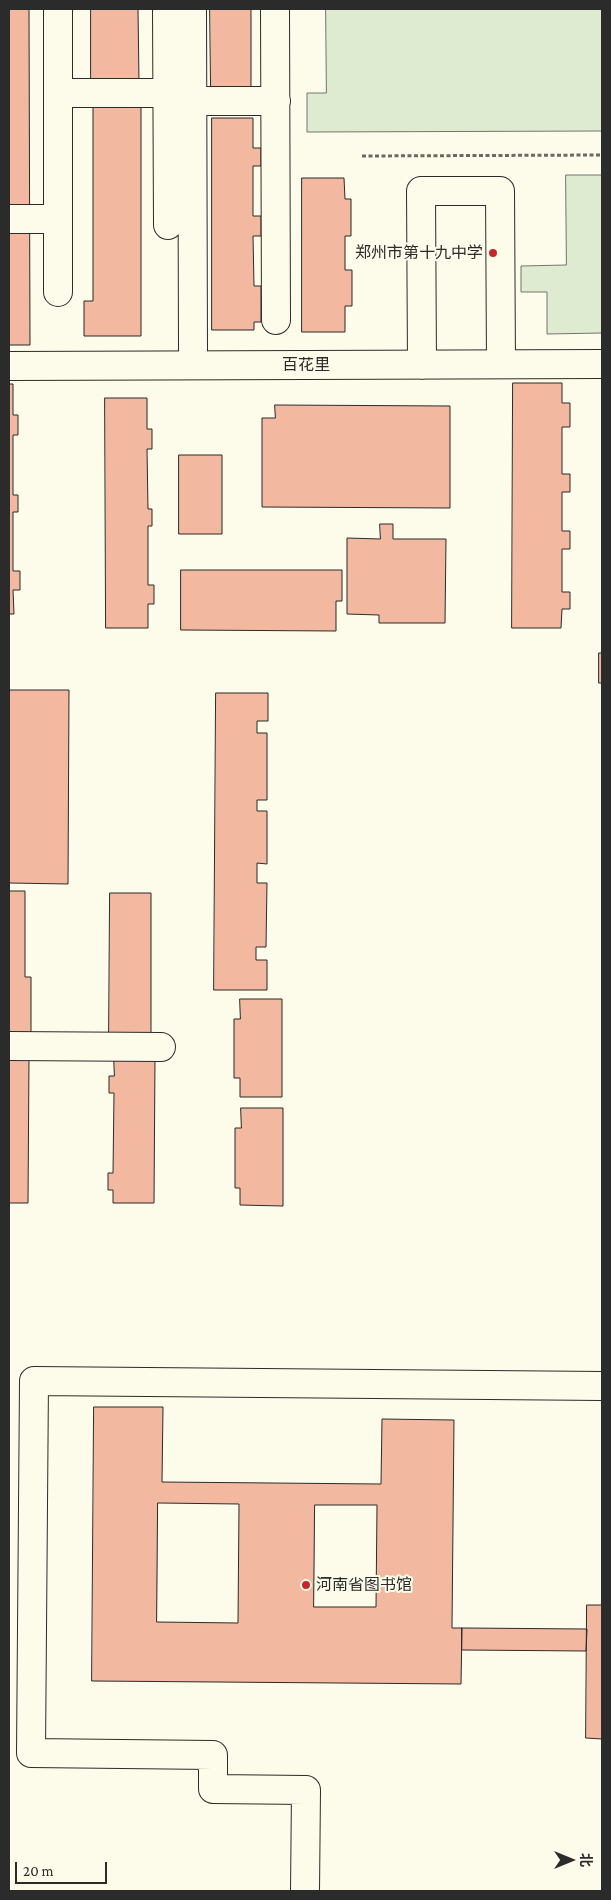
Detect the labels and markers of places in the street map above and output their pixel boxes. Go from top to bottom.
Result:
place label: 郑州市第十九中学 [355,243,483,263]
marker: 郑州市第十九中学 [487,247,499,259]
place label: 河南省图书馆 [316,1575,412,1595]
marker: 河南省图书馆 [300,1579,312,1591]

